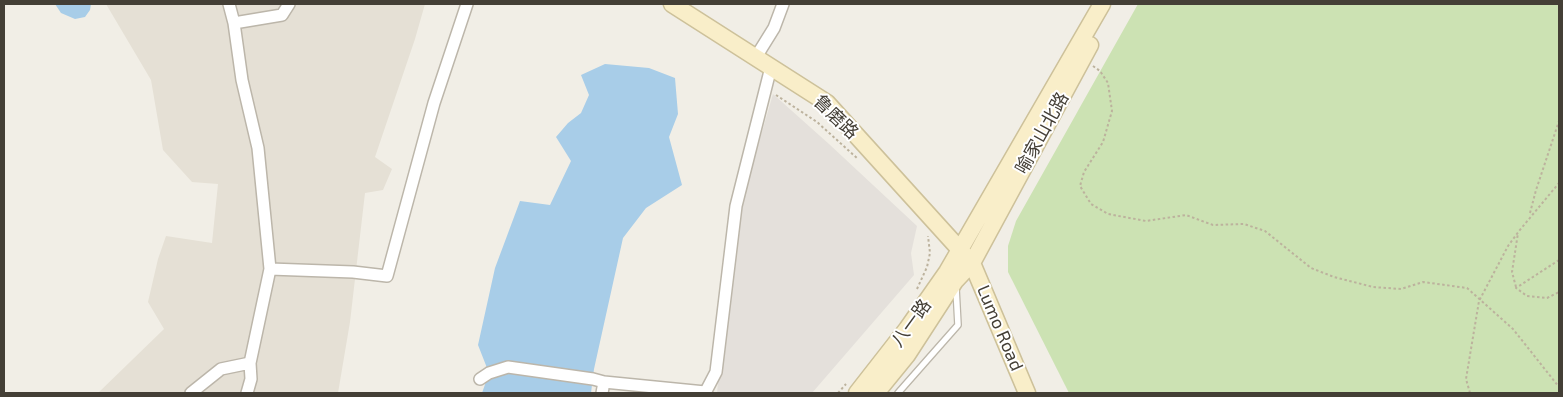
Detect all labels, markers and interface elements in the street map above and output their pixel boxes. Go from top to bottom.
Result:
street label: 喻家山北路 [1011,88,1073,178]
street label: 鲁磨路 [809,90,863,144]
street label: Lumo Road [972,282,1028,374]
street label: 八一路 [886,295,936,351]

